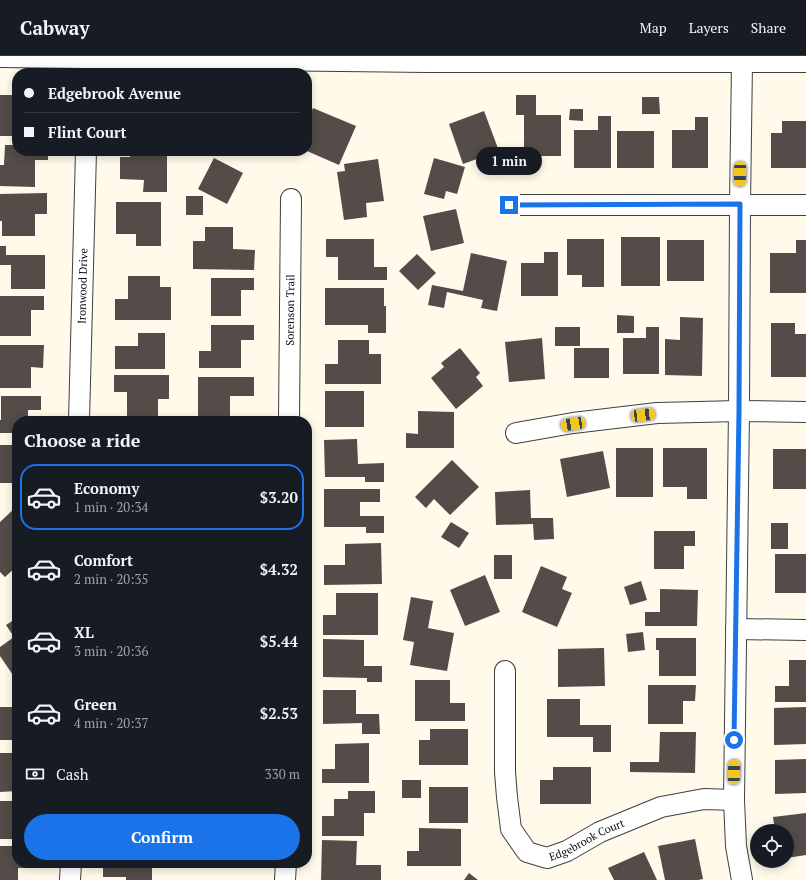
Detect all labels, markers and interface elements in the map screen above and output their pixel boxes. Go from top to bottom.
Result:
text: Cabway [20,15,89,40]
text: Map [640,18,667,37]
text: Layers [689,18,729,37]
text: Share [751,18,786,37]
text: Edgebrook Avenue [48,83,181,103]
text: Flint Court [48,122,126,142]
callout: 1 min [476,147,542,175]
text: 1 min [491,152,527,170]
car [734,162,746,186]
route end [500,196,518,214]
street label: Ironwood Drive [75,247,90,324]
street label: Sorenson Trail [283,274,297,346]
car [630,408,656,422]
car [560,416,586,432]
text: Choose a ride [24,428,140,452]
text: Economy [74,478,139,498]
icon: car [26,479,62,515]
text: $3.20 [260,487,298,507]
text: 1 min · 20:34 [74,498,148,516]
text: Comfort [74,550,133,570]
icon: car [26,551,62,587]
text: $4.32 [260,559,298,579]
text: 2 min · 20:35 [74,570,148,588]
text: XL [74,622,94,642]
icon: car [26,623,62,659]
text: $5.44 [260,631,298,651]
text: 3 min · 20:36 [74,642,148,660]
text: Green [74,694,117,714]
icon: car [26,695,62,731]
text: $2.53 [260,703,298,723]
text: 4 min · 20:37 [74,714,148,732]
route start [725,731,743,749]
car [728,760,740,784]
icon: cash [24,763,46,785]
text: Cash [56,764,89,784]
text: 330 m [265,765,300,783]
button: Confirm [24,814,300,860]
street label: Edgebrook Court [547,816,626,864]
map controls [750,824,794,868]
button: locate [750,824,794,868]

